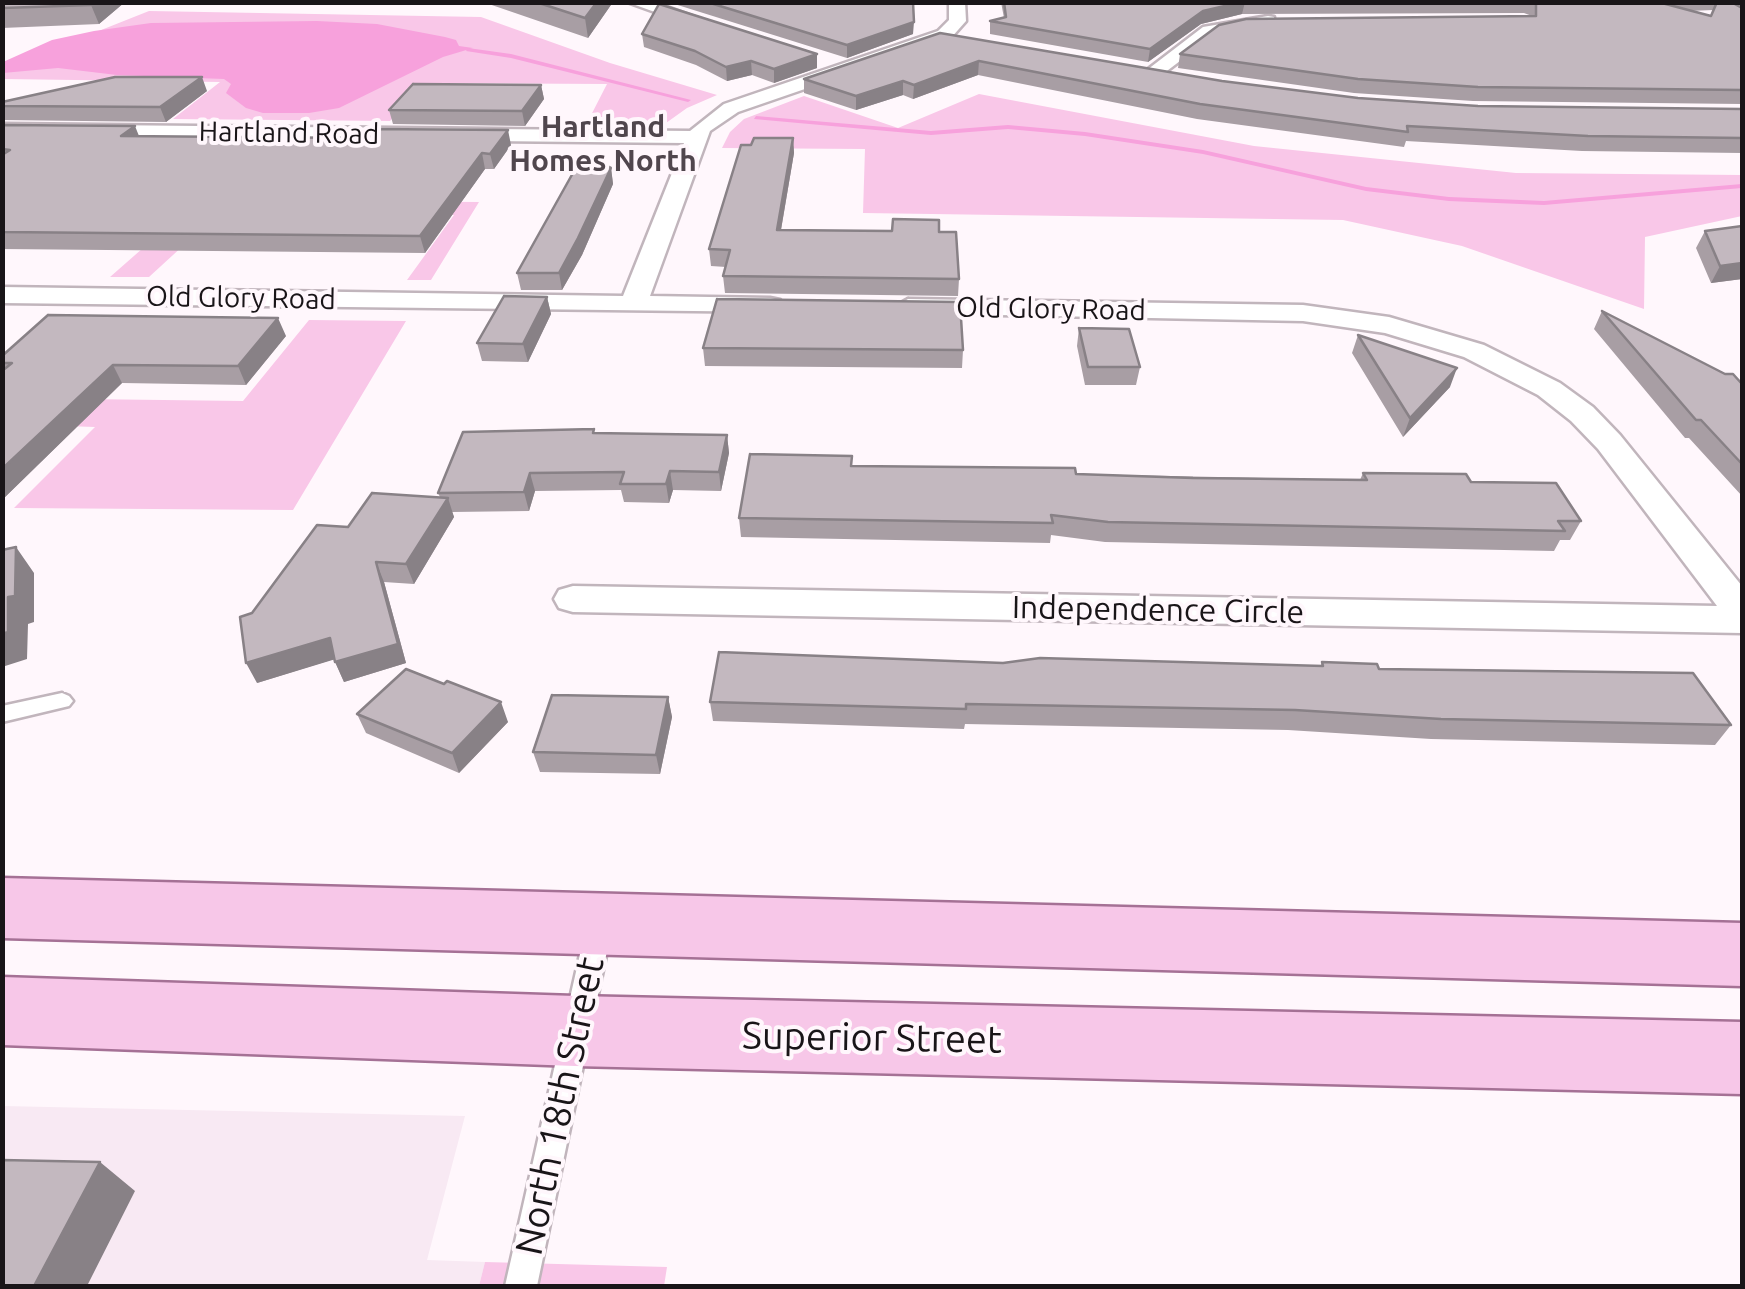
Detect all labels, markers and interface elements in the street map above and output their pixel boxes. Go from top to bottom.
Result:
district label: Hartland Homes North [509,109,697,180]
street label: Hartland Road [198,115,380,151]
street label: Old Glory Road [146,280,336,316]
street label: Old Glory Road [956,291,1146,327]
street label: Independence Circle [1012,588,1304,632]
street label: North 18th Street [506,953,614,1259]
street label: Superior Street [742,1013,1002,1063]

